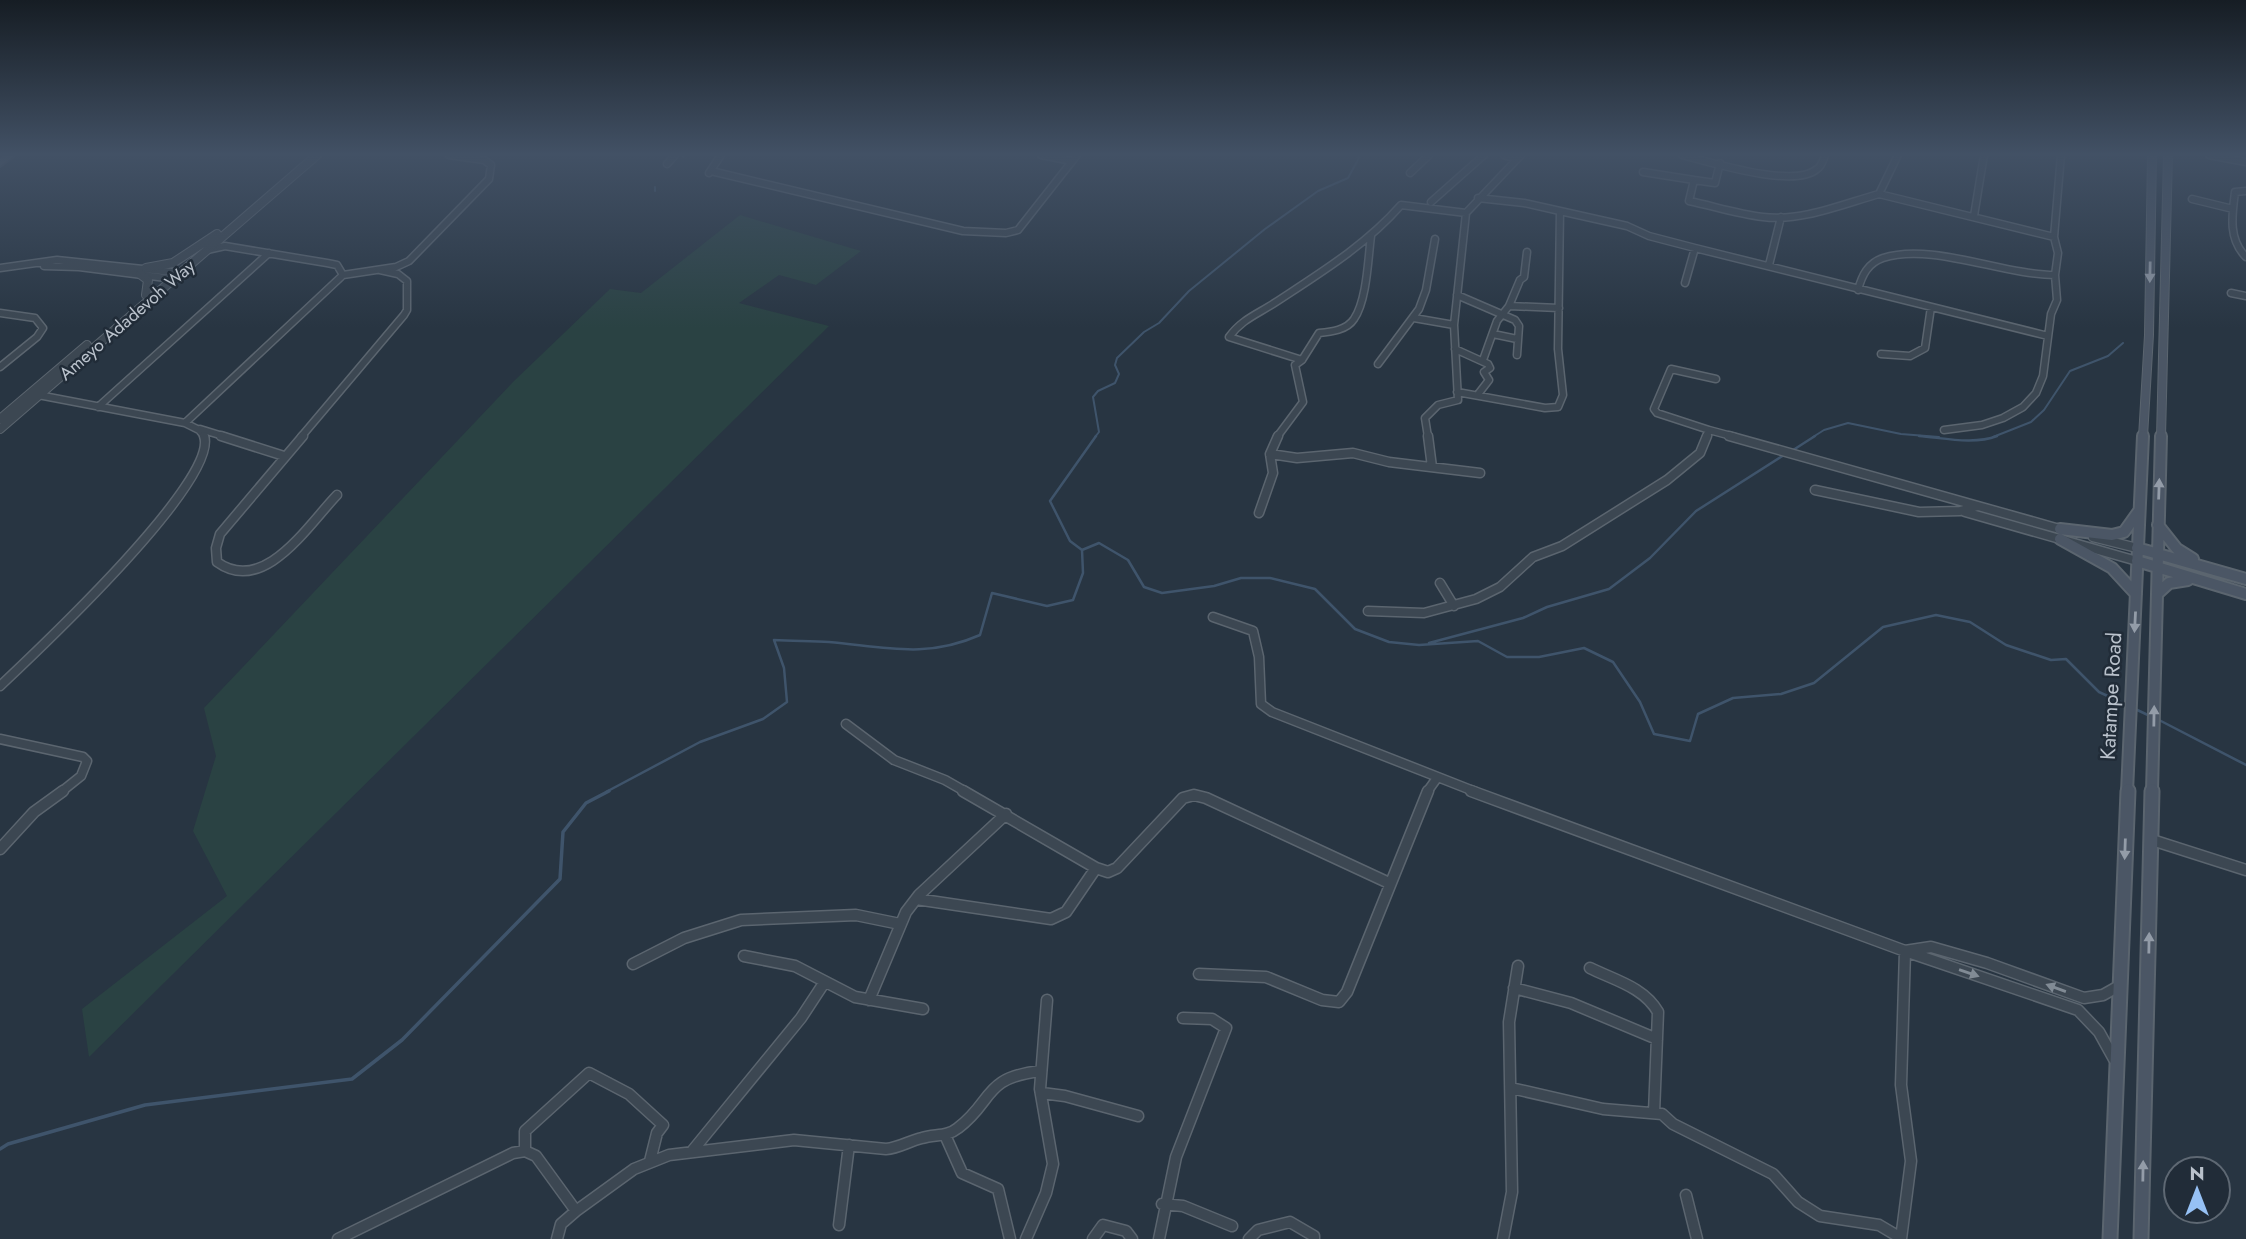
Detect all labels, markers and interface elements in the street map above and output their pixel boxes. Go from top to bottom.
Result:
street label: Ameyo Adadevoh Way [53,253,201,386]
one-way arrow [2144,261,2156,283]
one-way arrow [2153,477,2165,499]
one-way arrow [2130,611,2141,633]
street label: Katampe Road [2093,631,2129,761]
one-way arrow [2148,705,2160,727]
one-way arrow [2119,838,2130,860]
one-way arrow [2143,932,2154,954]
one-way arrow [1959,968,1980,979]
one-way arrow [2045,982,2066,993]
north arrow [2162,1155,2232,1225]
one-way arrow [2137,1160,2149,1182]
text: N [2189,1160,2205,1187]

